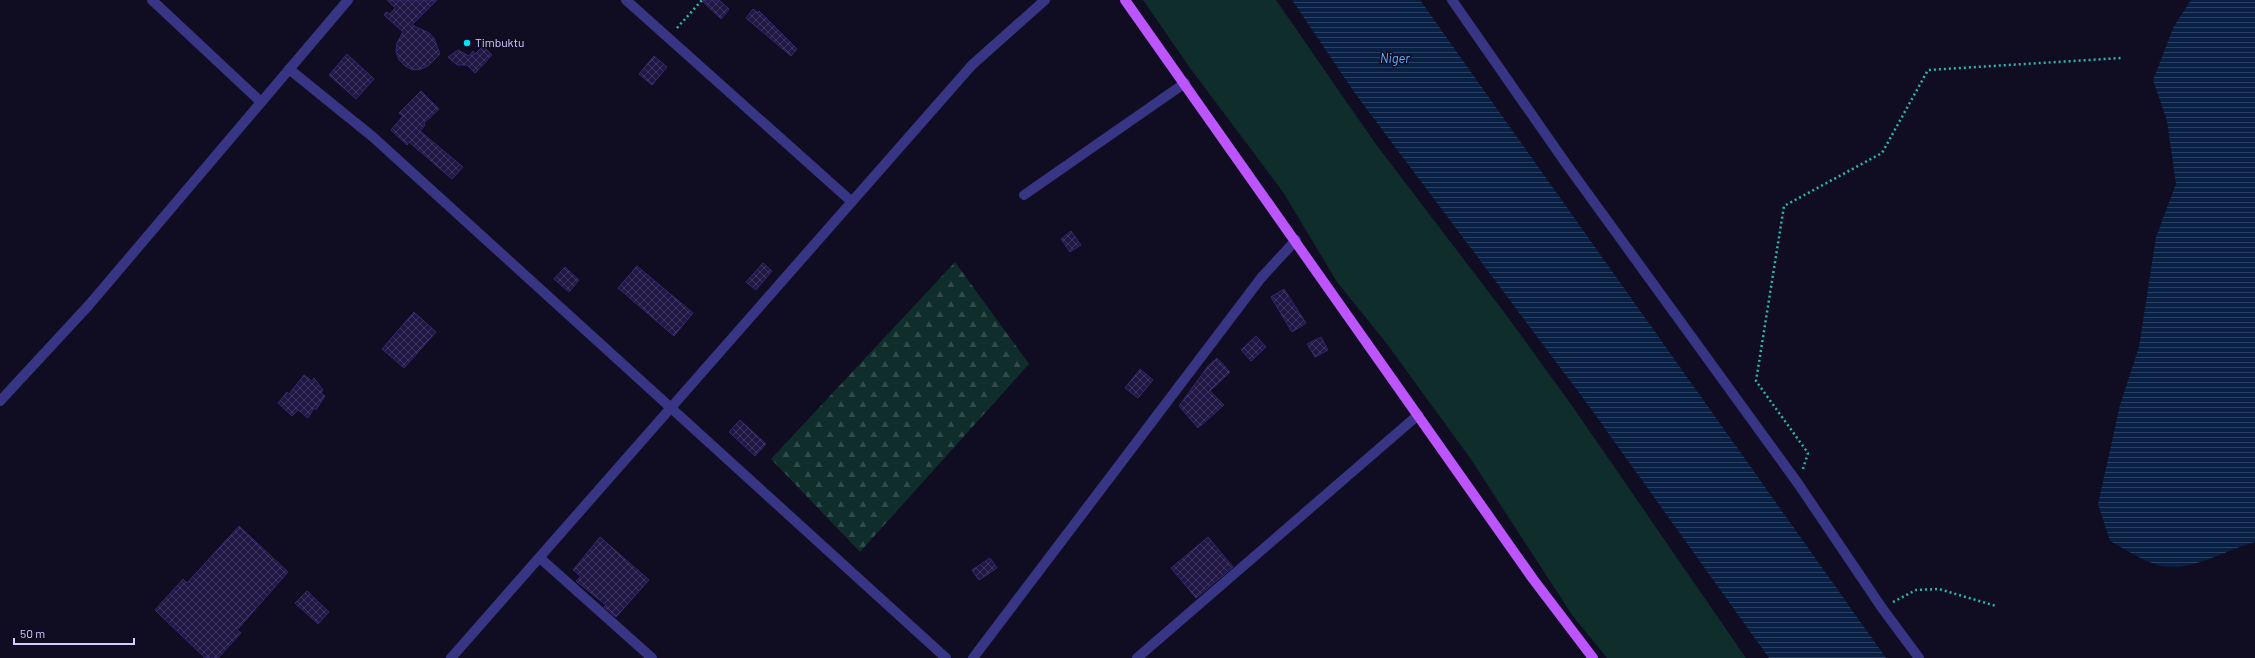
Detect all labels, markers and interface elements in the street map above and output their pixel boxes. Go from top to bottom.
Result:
place label: Timbuktu [475,35,524,49]
marker: Timbuktu [462,38,472,48]
water label: Niger [1380,50,1410,66]
scale bar [14,620,134,646]
text: 50 m [20,626,45,640]

